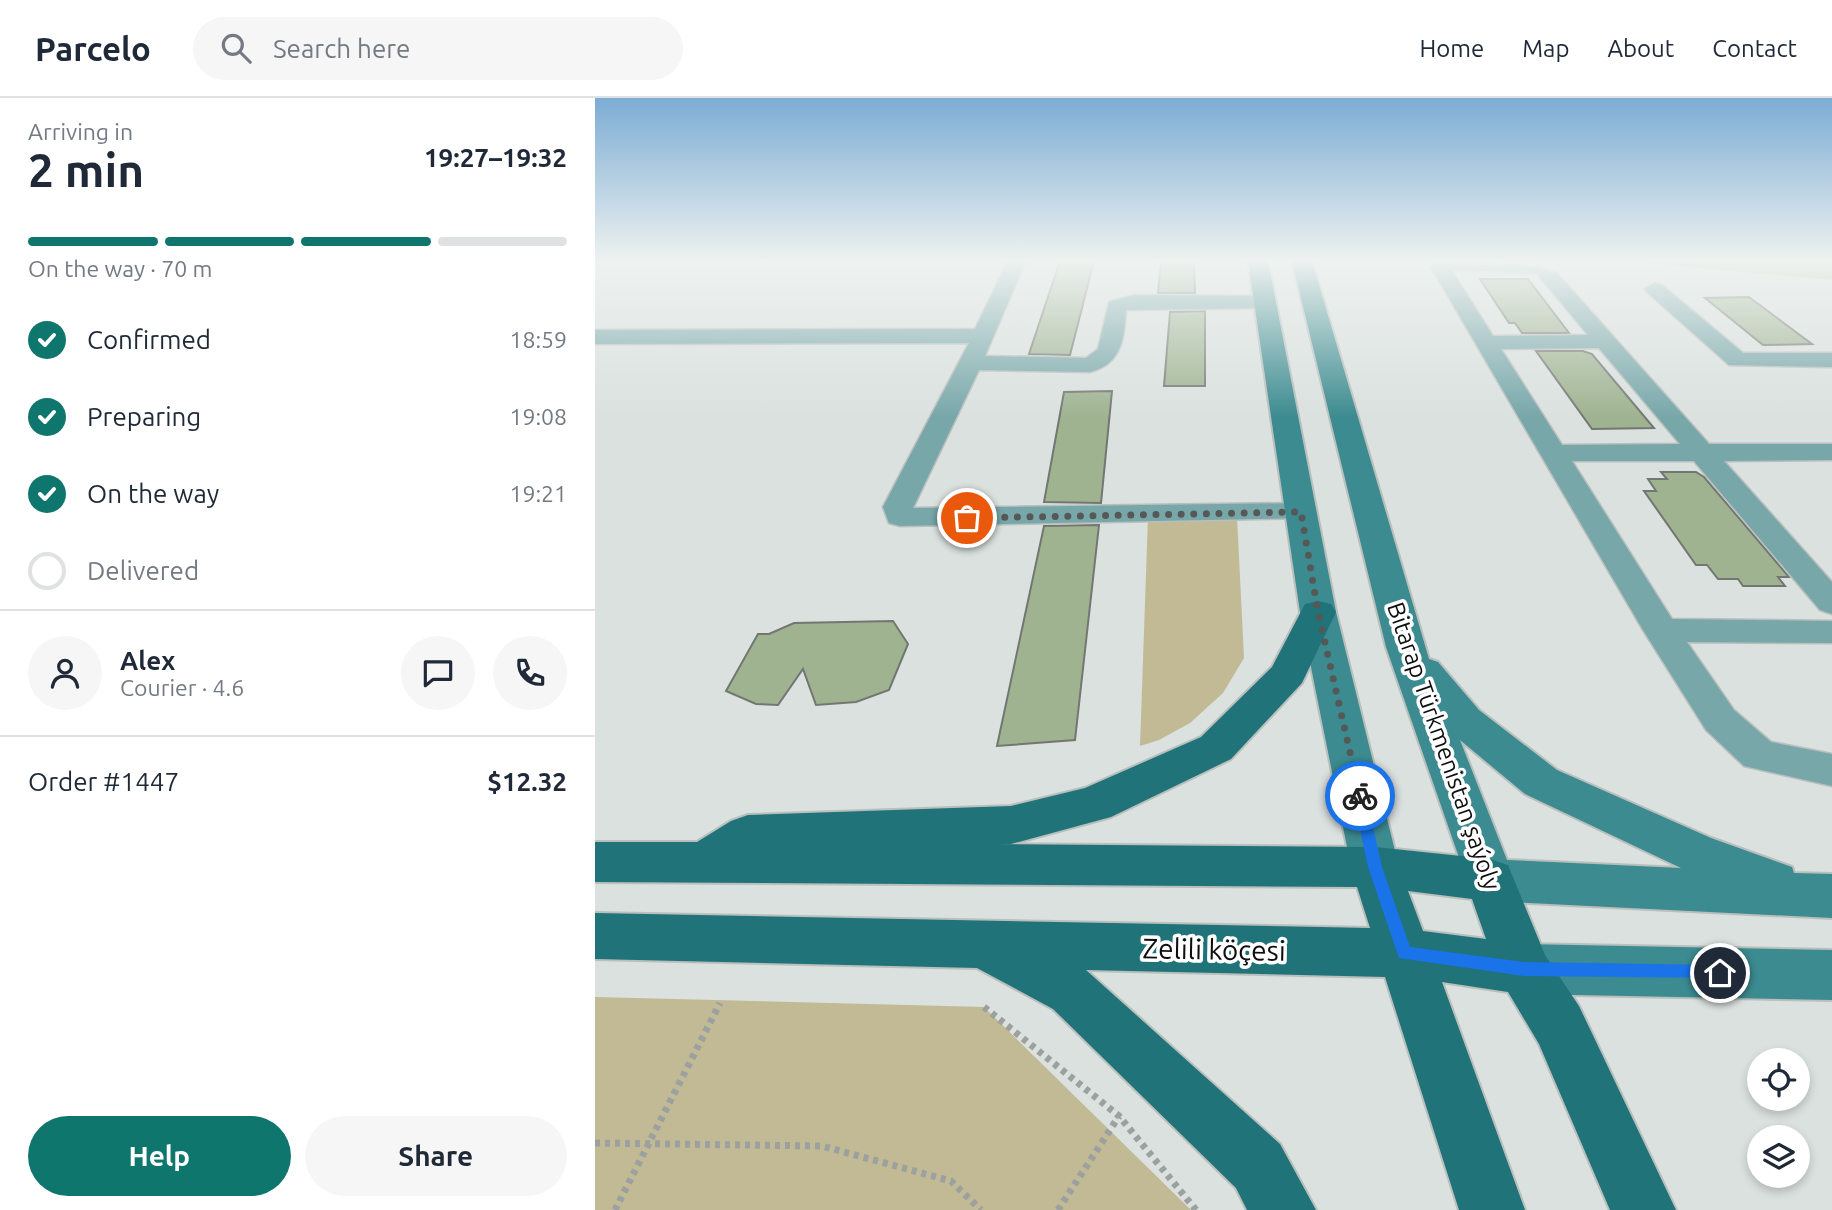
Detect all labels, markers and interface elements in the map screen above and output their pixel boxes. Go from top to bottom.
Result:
search box [193,17,683,80]
icon: search [217,29,255,67]
text: Parcelo [35,30,151,67]
text: Search here [273,34,410,63]
text: Home [1419,35,1484,62]
text: Map [1522,35,1569,62]
text: About [1607,35,1674,62]
text: Contact [1712,35,1797,62]
text: Arriving in [28,119,133,144]
text: 19:27–19:32 [424,143,567,172]
text: 2 min [28,144,144,196]
text: On the way · 70 m [28,256,212,281]
icon: check [28,321,66,359]
text: Confirmed [87,325,211,354]
text: 18:59 [509,327,567,352]
icon: check [28,398,66,436]
text: Preparing [87,402,201,431]
text: 19:08 [509,404,567,429]
icon: check [28,475,66,513]
text: On the way [87,479,219,508]
text: 19:21 [509,481,567,506]
pin [937,488,997,548]
icon: bag [948,499,986,537]
text: Delivered [87,556,199,585]
street label: Bitarap Türkmenistan şaýoly [1382,599,1506,894]
button: person [28,636,102,710]
button: chat [401,636,475,710]
button: phone [493,636,567,710]
text: Alex [120,646,175,675]
text: Courier · 4.6 [120,675,244,700]
courier [1325,761,1395,831]
text: Order #1447 [28,767,179,796]
text: $12.32 [487,767,567,796]
icon: bike [1341,777,1379,815]
street label: Zelili köçesi [1142,932,1286,966]
pin [1690,943,1750,1003]
icon: home [1701,954,1739,992]
map controls [1747,1048,1810,1188]
button: locate [1747,1048,1810,1111]
button: Help [28,1116,291,1196]
button: Share [305,1116,567,1196]
button: layers [1747,1125,1810,1188]

